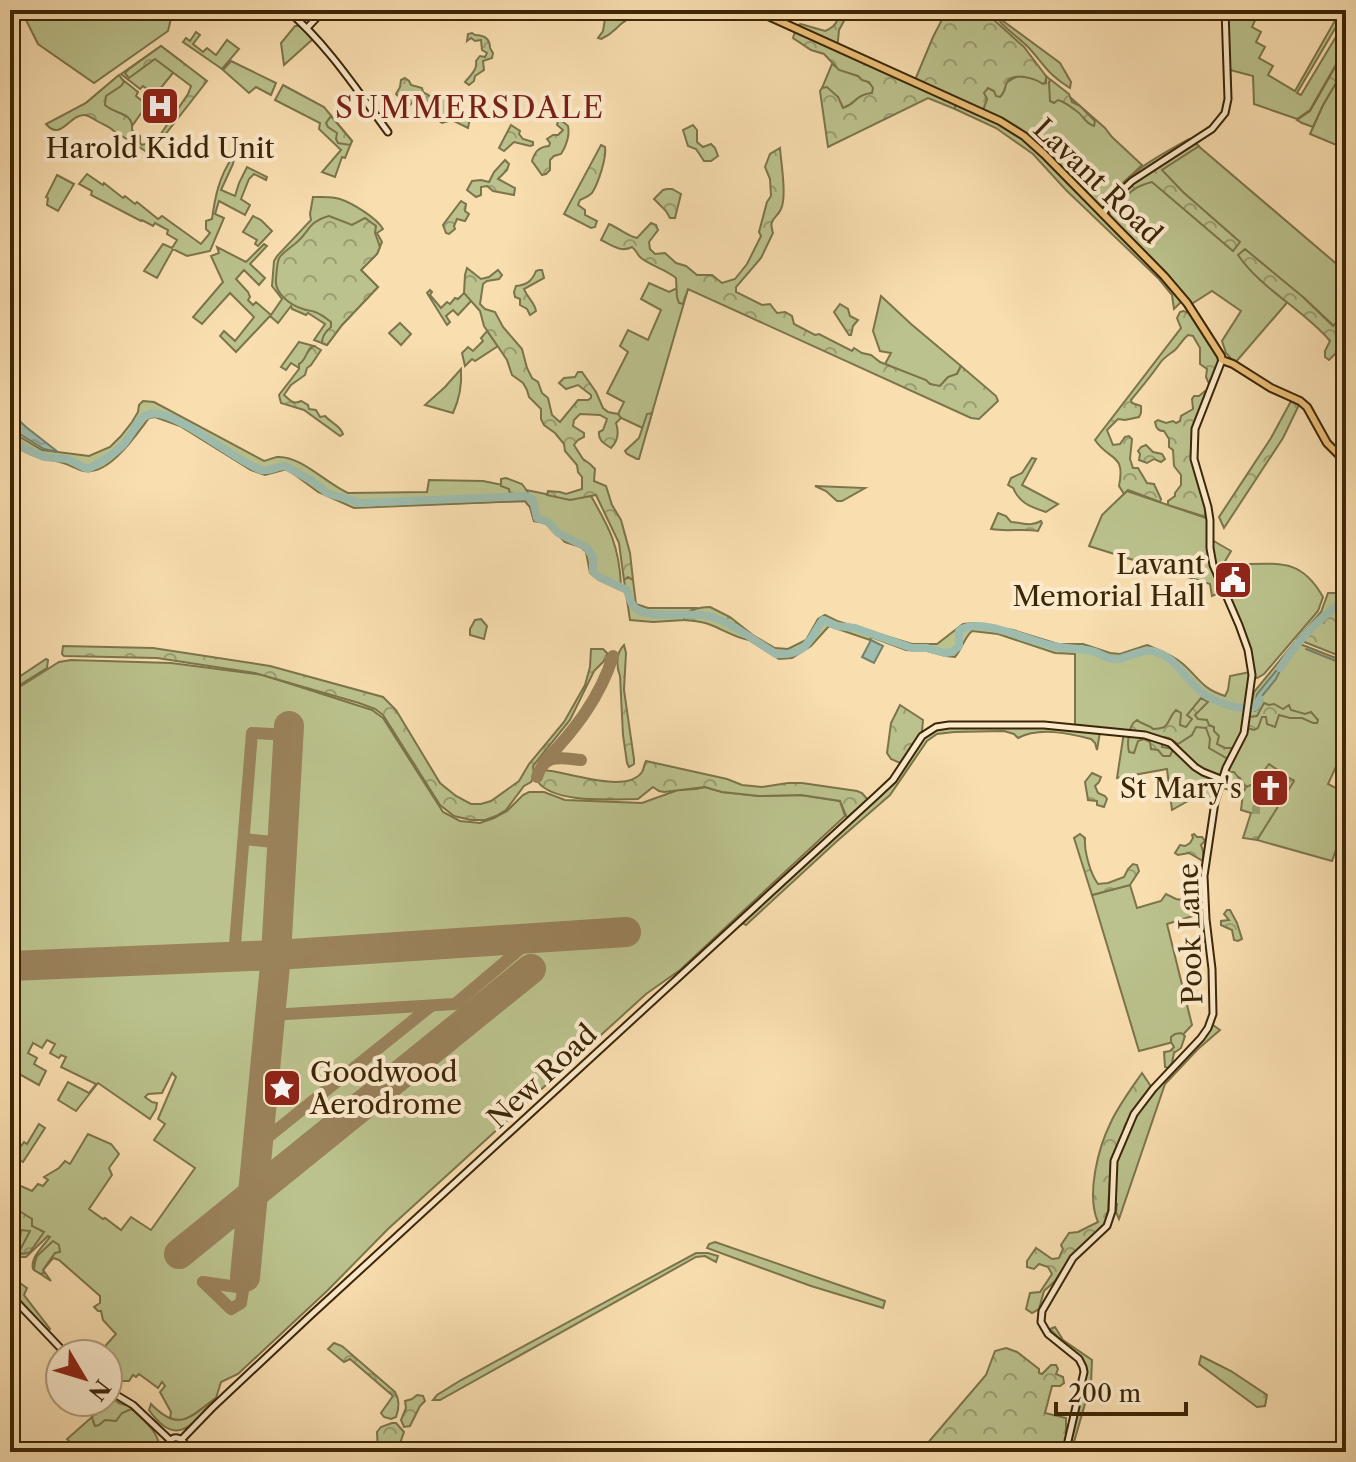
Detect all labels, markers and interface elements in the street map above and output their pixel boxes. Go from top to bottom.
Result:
hospital icon: Harold Kidd Unit [139,85,181,127]
district label: SUMMERSDALE [335,89,605,126]
street label: Lavant Road [1027,111,1169,251]
place label: Harold Kidd Unit [46,131,274,165]
place label: Lavant Memorial Hall [1012,547,1205,613]
public building icon: Lavant Memorial Hall [1212,559,1254,601]
church icon: St Mary's [1249,767,1291,809]
place label: St Mary's [1120,771,1242,805]
street label: Pook Lane [1171,863,1209,1005]
street label: New Road [480,1017,604,1135]
place label: Goodwood Aerodrome [309,1055,462,1121]
place icon: Goodwood Aerodrome [261,1067,303,1109]
north arrow [44,1338,124,1418]
scale bar [1056,1366,1186,1416]
text: N [83,1374,116,1406]
text: 200 m [1068,1379,1141,1408]

